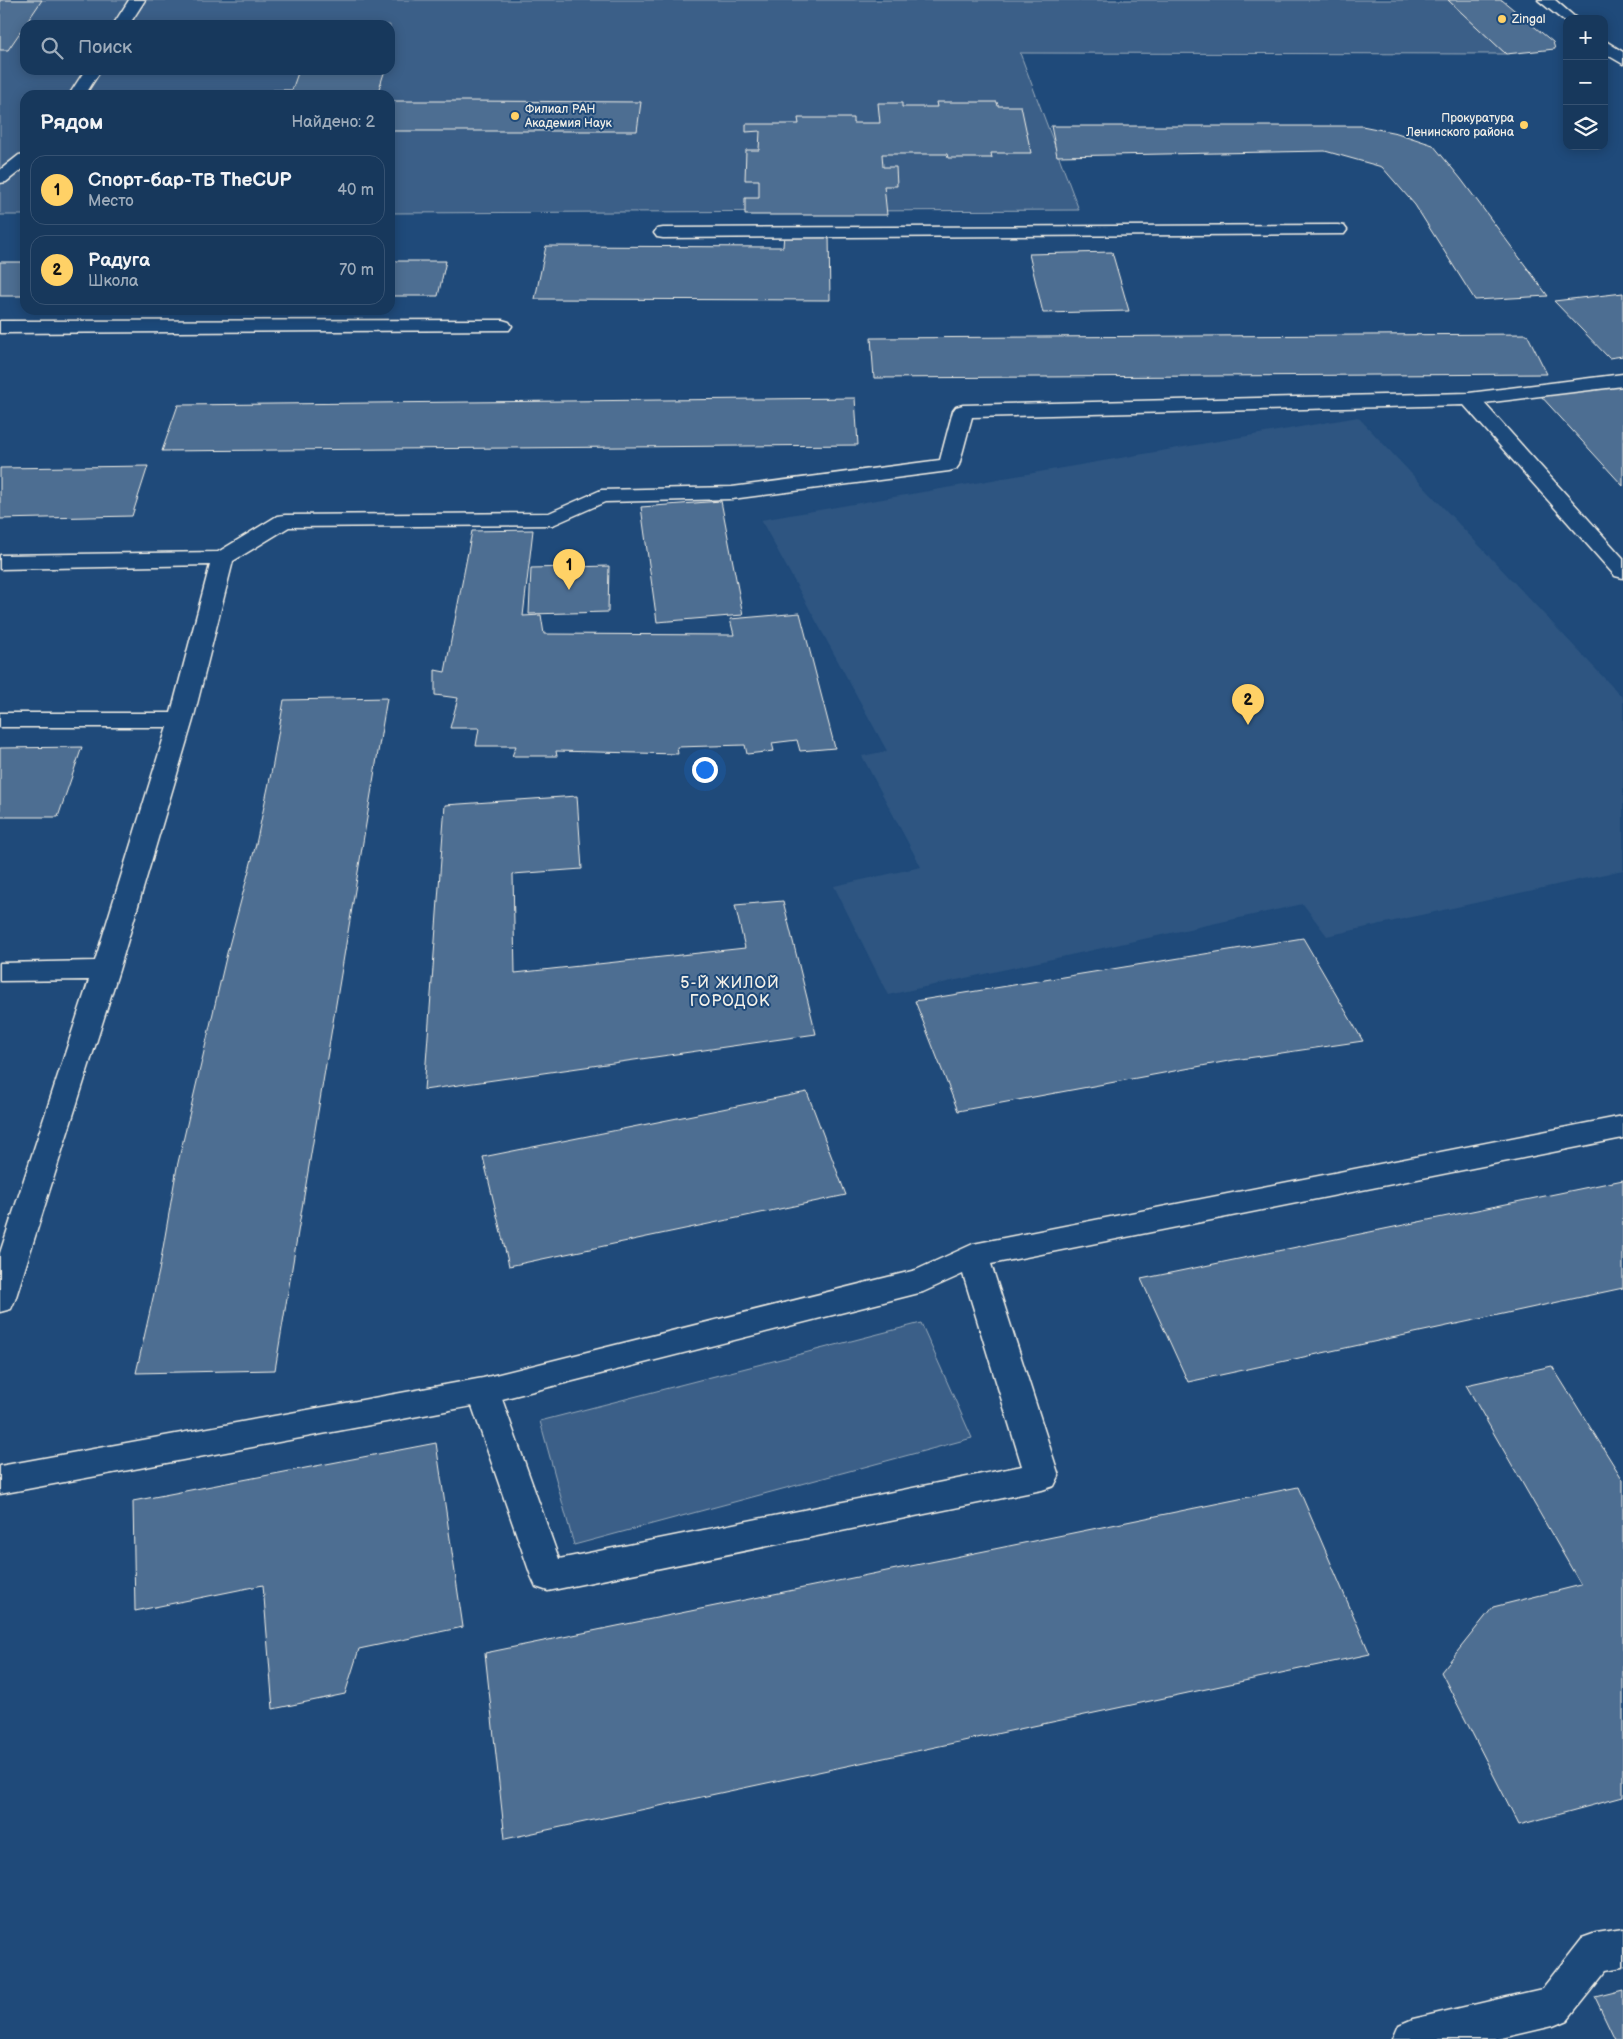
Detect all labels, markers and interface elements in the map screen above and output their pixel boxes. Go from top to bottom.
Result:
place label: Zingal [1511,12,1545,27]
marker: Zingal [1496,13,1508,25]
map controls [1563,15,1608,150]
button: + [1563,15,1608,60]
search box [20,20,395,75]
icon: search [38,34,66,62]
text: Поиск [78,36,132,59]
button: − [1563,60,1608,105]
place label: Филиал РАН Академия Наук [524,102,613,131]
button: layers [1563,105,1608,150]
text: Рядом [40,110,103,135]
marker: Филиал РАН Академия Наук [509,110,521,122]
place label: Прокуратура Ленинского района [1405,111,1514,140]
text: Найдено: 2 [291,113,375,132]
marker: Прокуратура Ленинского района [1518,119,1530,131]
text: Спорт-бар-ТВ TheCUP [88,169,291,192]
text: 1 [54,181,60,200]
text: 40 m [337,181,374,200]
text: Место [88,192,134,211]
text: Радуга [88,249,150,272]
text: 2 [52,261,62,280]
text: 70 m [339,261,374,280]
text: Школа [88,272,138,291]
pin: 1 [553,549,585,590]
pin: 2 [1232,684,1264,725]
your location [692,757,718,783]
district label: 5-Й ЖИЛОЙ ГОРОДОК [680,974,780,1011]

